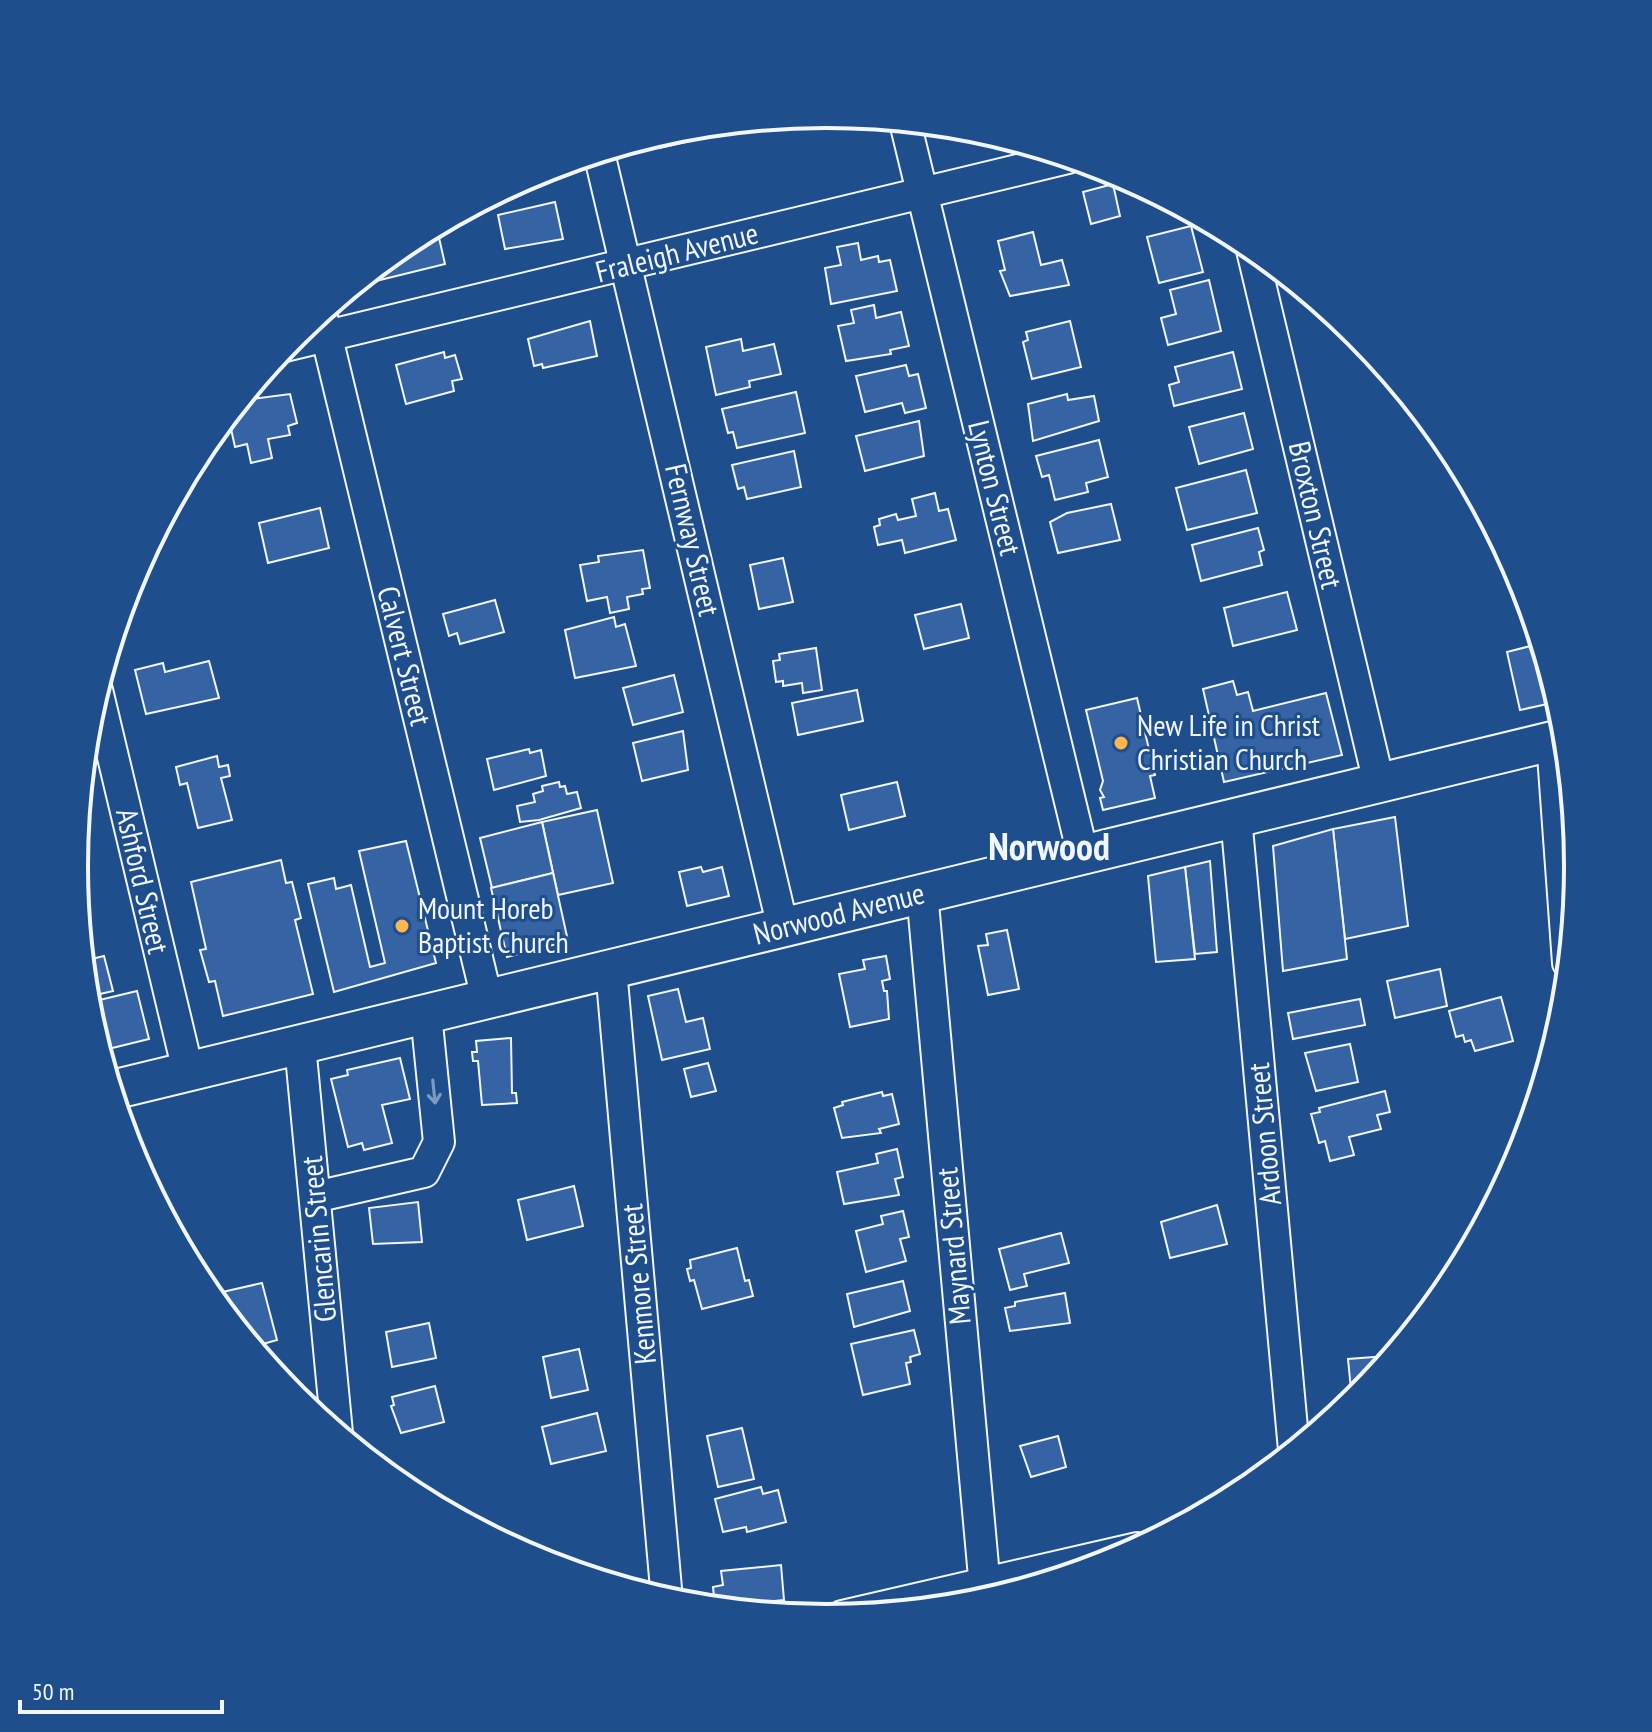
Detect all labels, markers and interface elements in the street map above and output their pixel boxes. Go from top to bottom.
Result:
street label: Fraleigh Avenue [591,213,762,291]
street label: Lynton Street [960,416,1031,560]
street label: Broxton Street [1281,437,1352,593]
street label: Fernway Street [657,460,730,620]
street label: Calvert Street [369,582,442,730]
place label: New Life in Christ Christian Church [1137,705,1321,778]
marker: New Life in Christ Christian Church [1112,734,1130,752]
street label: Ashford Street [108,804,179,958]
district label: Norwood [988,821,1110,870]
street label: Norwood Avenue [749,872,928,953]
place label: Mount Horeb Baptist Church [418,888,569,961]
marker: Mount Horeb Baptist Church [393,917,411,935]
street label: Ardoon Street [1238,1060,1289,1207]
one-way arrow [427,1078,442,1105]
street label: Glencarin Street [291,1154,344,1324]
street label: Maynard Street [926,1165,979,1326]
street label: Kenmore Street [611,1202,664,1366]
scale bar [20,1664,222,1714]
text: 50 m [32,1676,74,1707]

